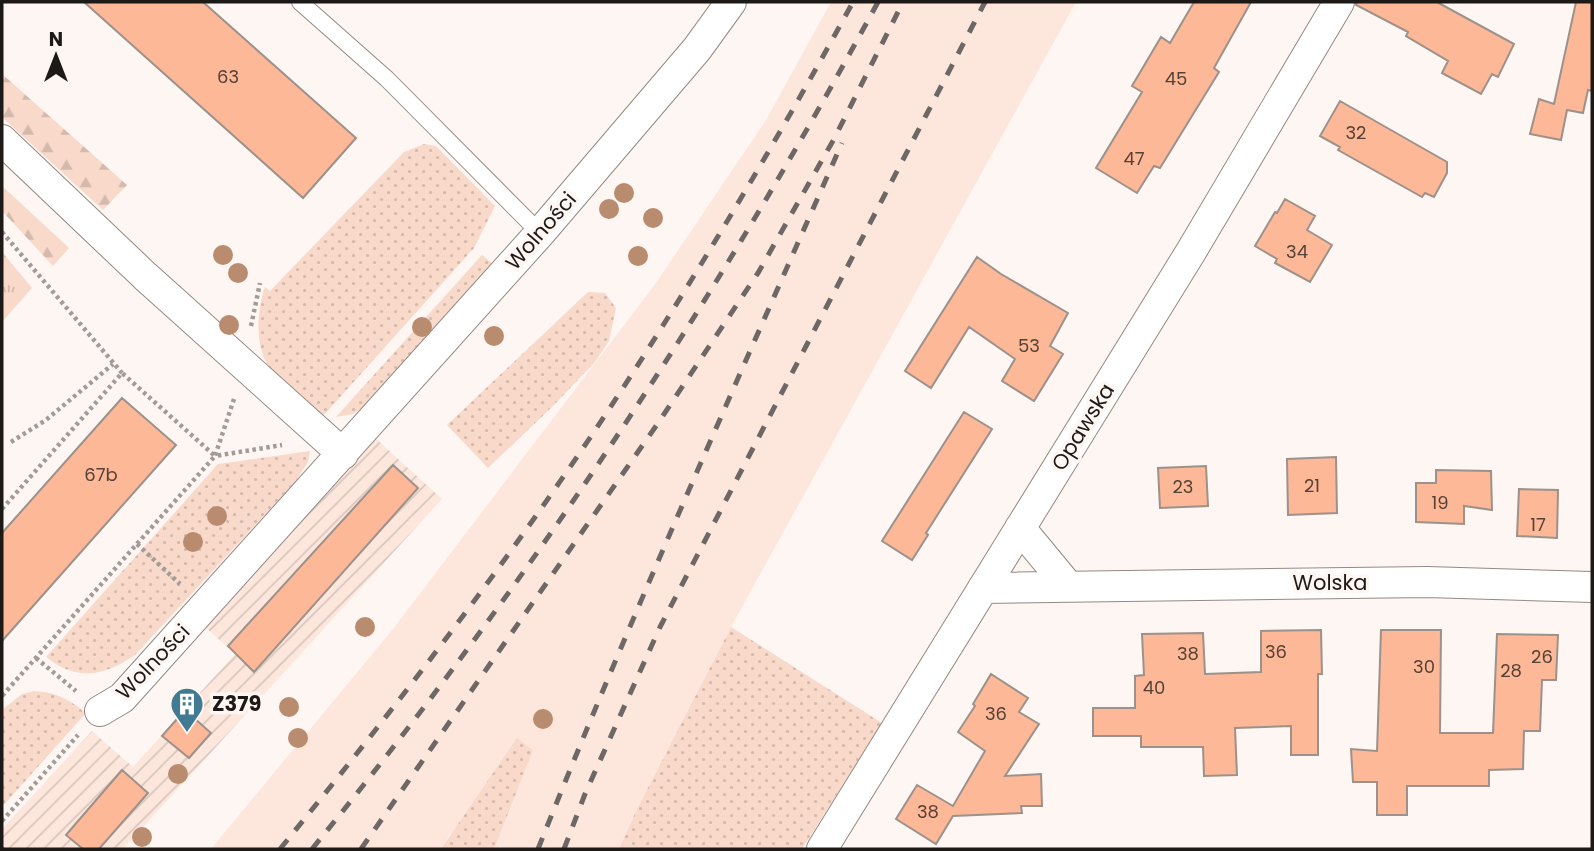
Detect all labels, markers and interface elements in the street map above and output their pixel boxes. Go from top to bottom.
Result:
north arrow [21,21,91,91]
text: N [49,26,63,53]
house number: 63 [217,64,239,89]
house number: 45 [1165,66,1187,91]
house number: 32 [1346,120,1366,145]
house number: 47 [1123,146,1145,171]
street label: Wolności [499,185,583,276]
house number: 34 [1286,239,1308,264]
house number: 53 [1018,333,1040,358]
street label: Opawska [1044,377,1121,476]
house number: 67b [84,462,118,487]
house number: 21 [1304,473,1320,498]
house number: 23 [1173,474,1193,499]
house number: 19 [1431,490,1449,515]
house number: 17 [1530,512,1546,537]
street label: Wolska [1292,568,1368,597]
street label: Wolności [109,617,196,706]
house number: 36 [1265,639,1287,664]
house number: 38 [1177,641,1199,666]
house number: 26 [1531,644,1553,669]
house number: 30 [1413,654,1435,679]
house number: 28 [1500,658,1522,683]
house number: 40 [1143,675,1165,700]
building icon: Z379 [168,685,206,734]
place label: Z379 [212,689,261,718]
house number: 36 [985,701,1007,726]
house number: 38 [917,799,939,824]

